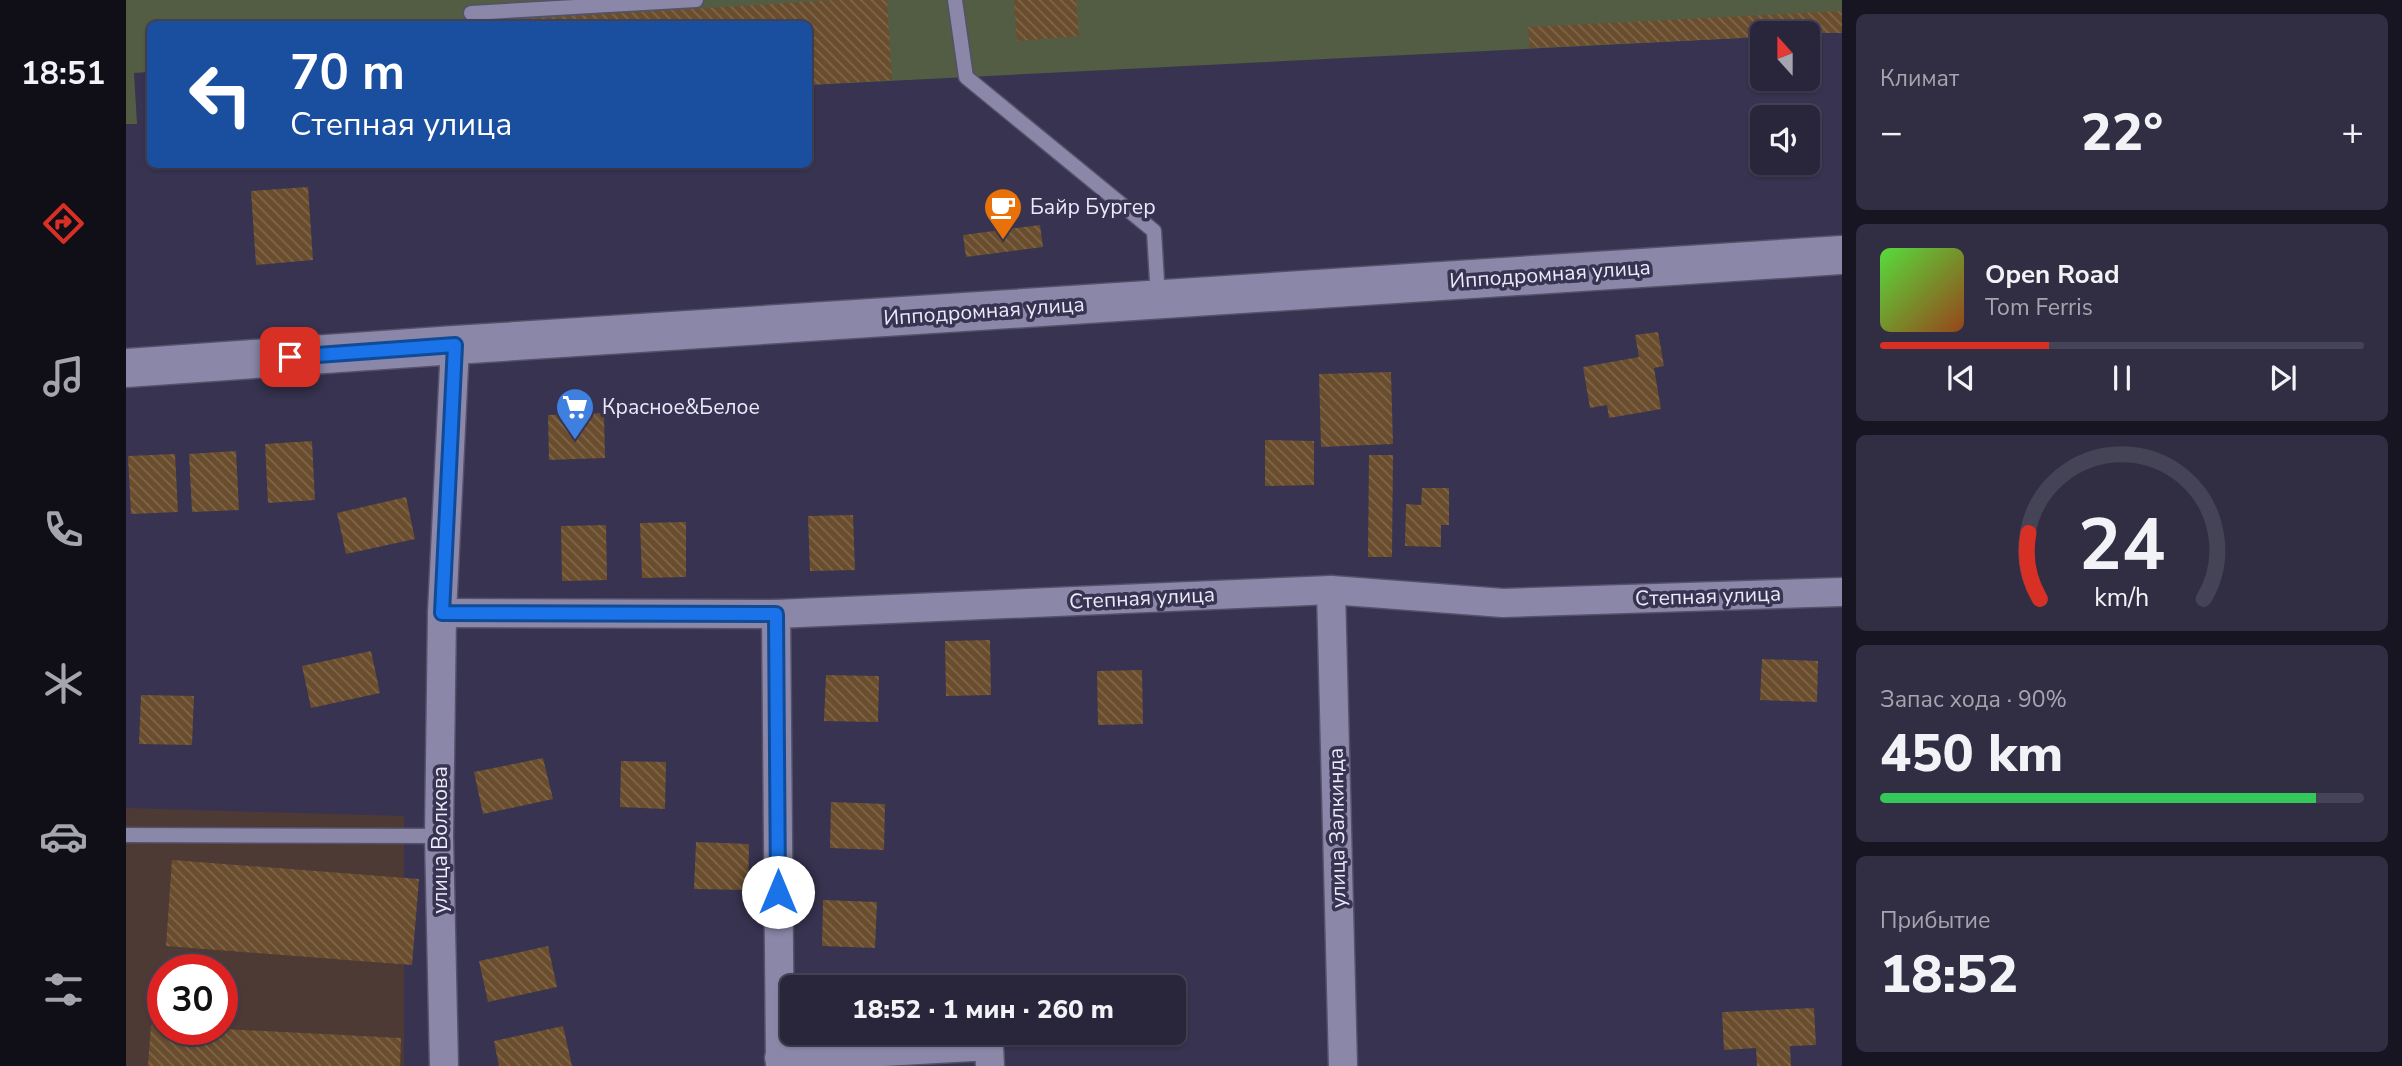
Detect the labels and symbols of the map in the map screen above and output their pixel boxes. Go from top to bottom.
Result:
north arrow [1750,21,1820,91]
cafe icon: Байр Бургер [982,186,1024,241]
place label: Байр Бургер [1030,193,1156,221]
street label: Ипподромная улица [1449,253,1651,295]
street label: Ипподромная улица [883,290,1085,332]
pin [260,327,320,387]
supermarket icon: Красное&Белое [554,386,596,441]
place label: Красное&Белое [602,393,760,421]
street label: Степная улица [1635,579,1781,613]
street label: Степная улица [1068,580,1216,616]
street label: улица Залкинда [1322,748,1352,908]
street label: улица Волкова [426,766,454,914]
position arrow [741,855,815,929]
speed limit sign: 30 [147,954,238,1045]

